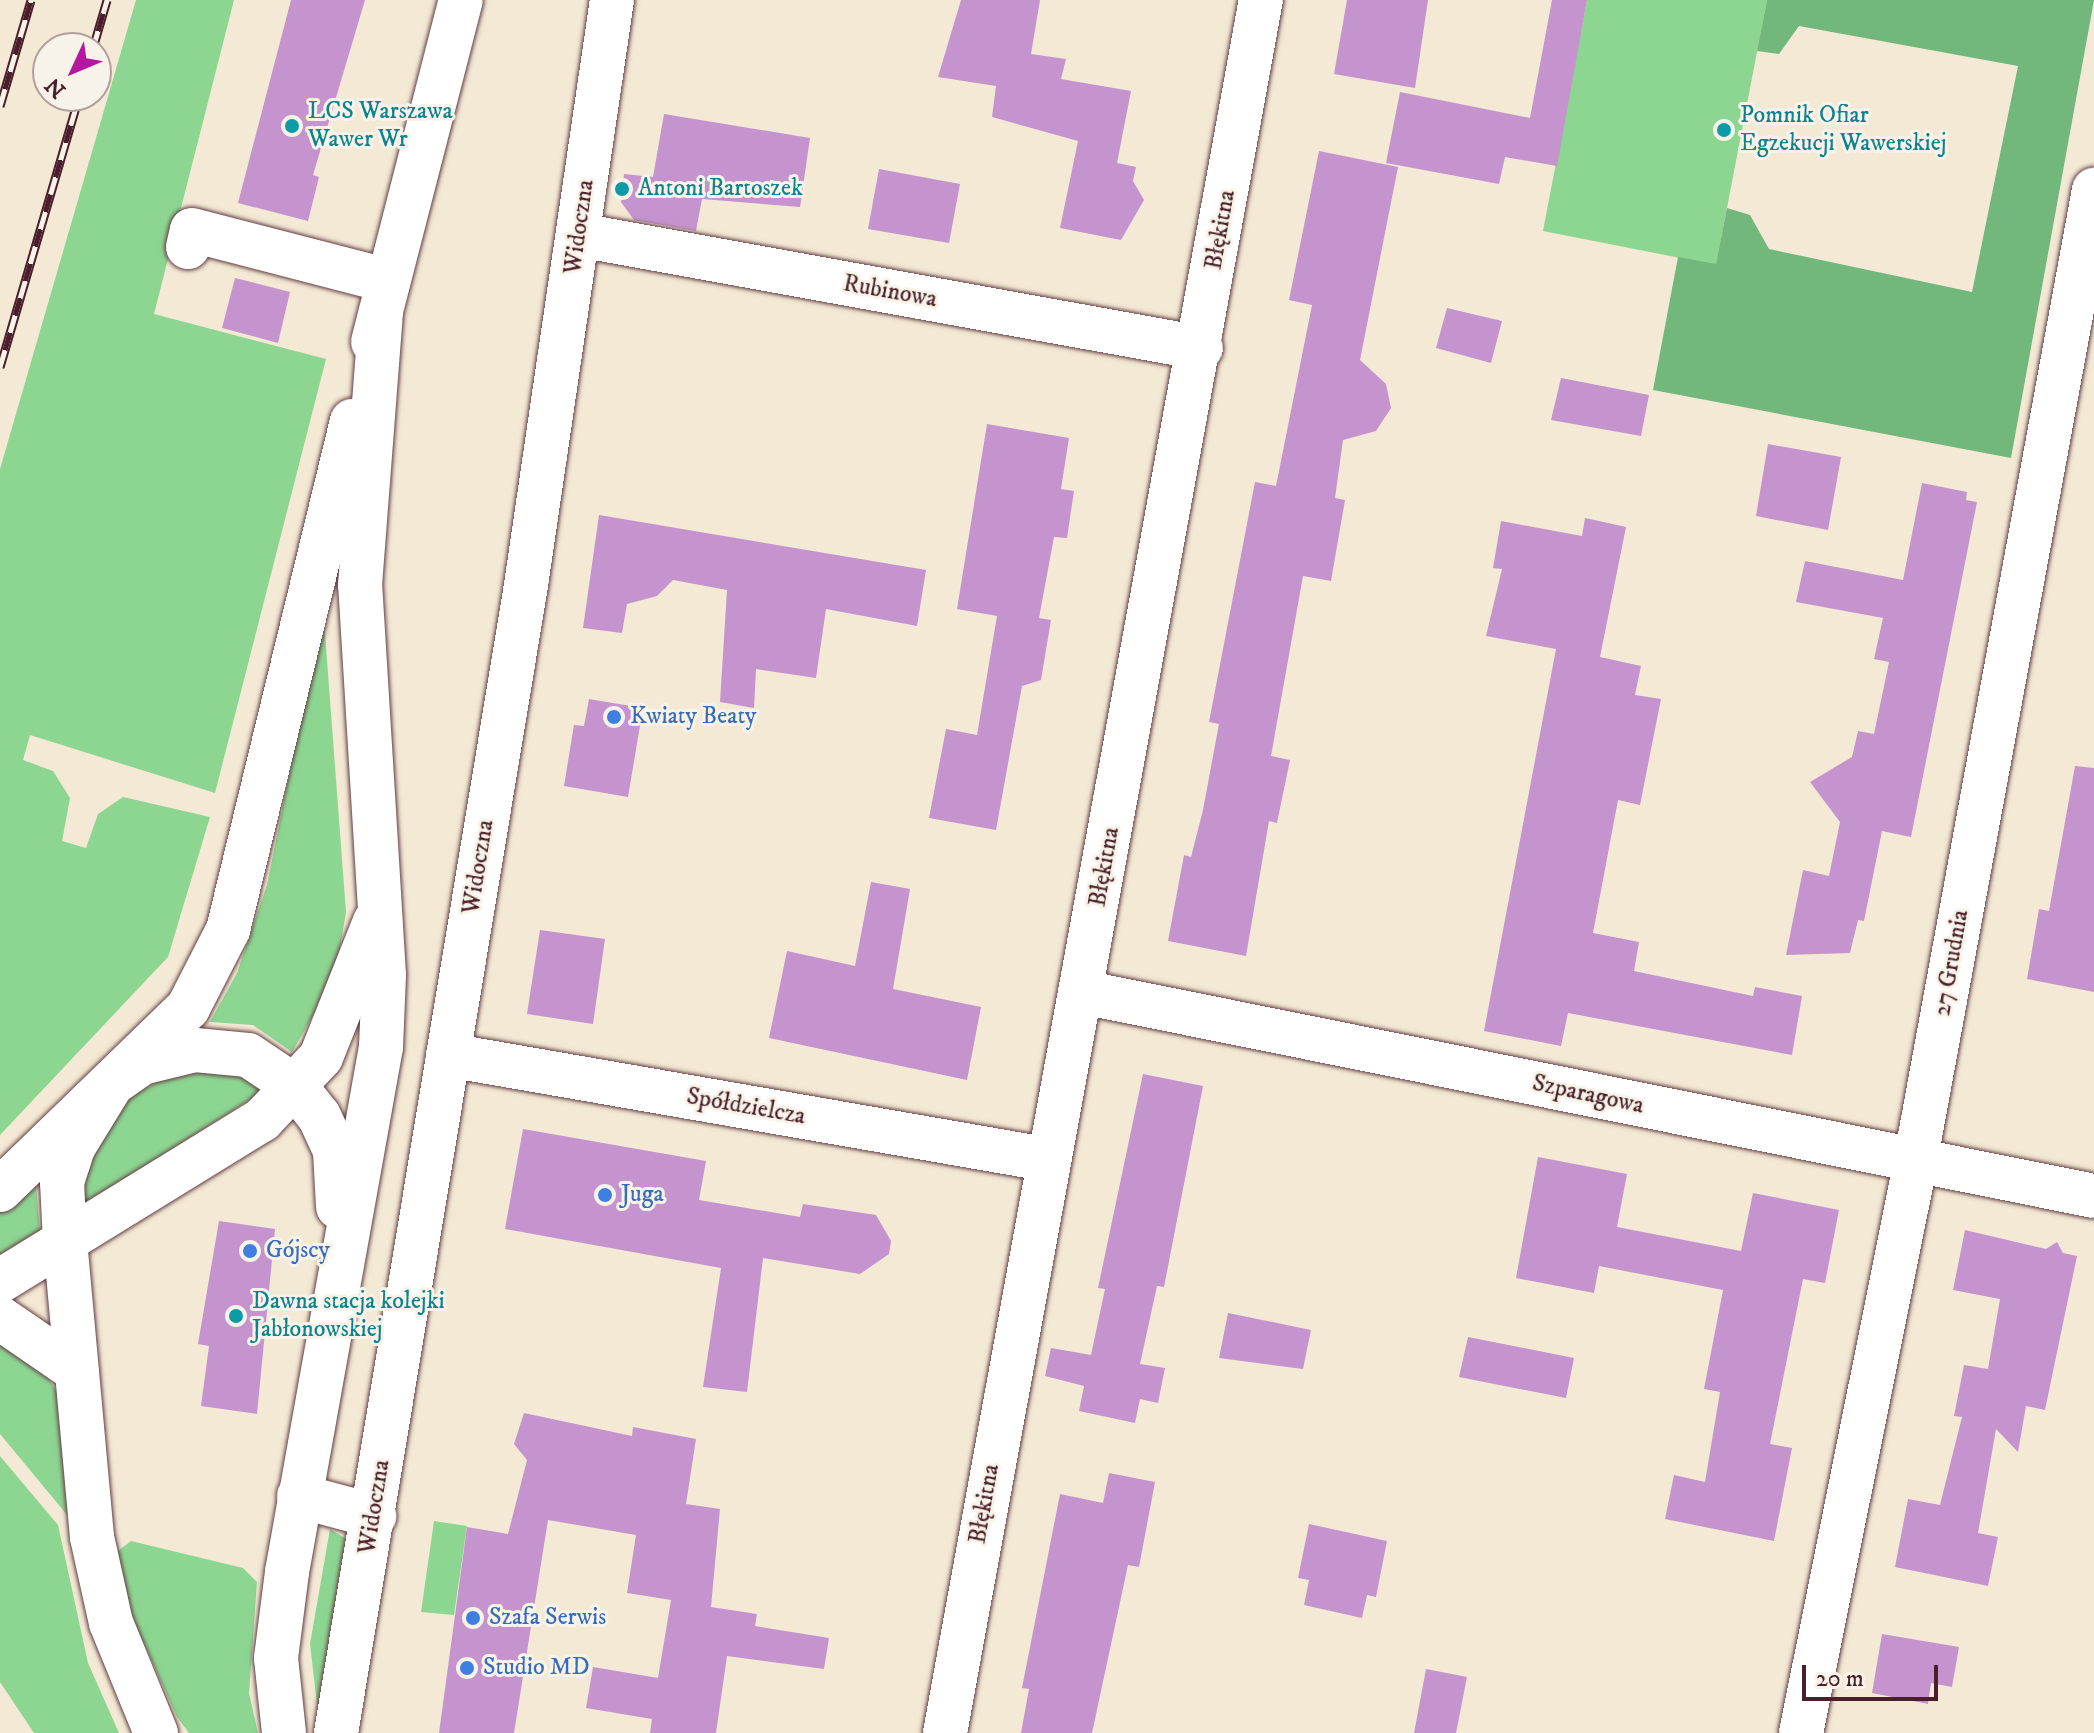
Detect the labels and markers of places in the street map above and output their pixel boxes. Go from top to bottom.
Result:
place label: LCS Warszawa Wawer Wr [308,98,453,154]
place label: Pomnik Ofiar Egzekucji Wawerskiej [1740,102,1946,158]
marker: LCS Warszawa Wawer Wr [283,117,301,135]
marker: Pomnik Ofiar Egzekucji Wawerskiej [1715,121,1733,139]
place label: Antoni Bartoszek [638,175,803,203]
marker: Antoni Bartoszek [613,180,631,198]
place label: Kwiaty Beaty [630,703,756,731]
marker: Kwiaty Beaty [605,708,623,726]
place label: Juga [621,1181,664,1209]
marker: Juga [596,1186,614,1204]
place label: Gójscy [266,1237,330,1265]
marker: Gójscy [241,1242,259,1260]
place label: Dawna stacja kolejki Jabłonowskiej [252,1288,445,1344]
marker: Dawna stacja kolejki Jabłonowskiej [227,1307,245,1325]
place label: Szafa Serwis [489,1604,606,1632]
marker: Szafa Serwis [464,1609,482,1627]
place label: Studio MD [483,1654,590,1682]
marker: Studio MD [458,1659,476,1677]

